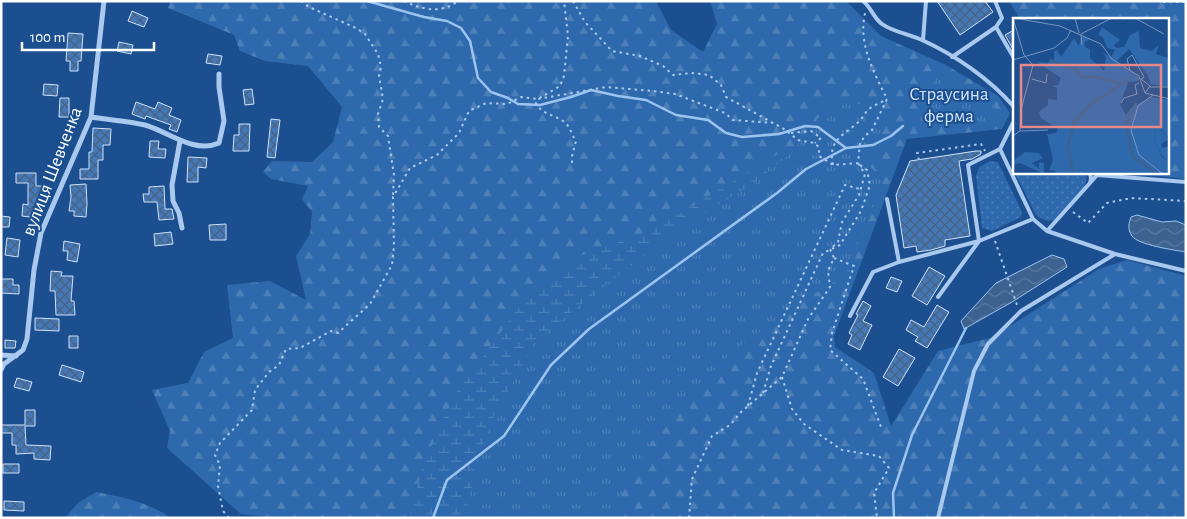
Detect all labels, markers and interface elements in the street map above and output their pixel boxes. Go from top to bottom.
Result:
inset map [1013,18,1170,174]
scale bar [22,20,155,52]
text: 100 m [30,30,65,45]
park label: Страусина ферма [909,85,989,126]
street label: вулиця Шевченка [19,104,86,239]

